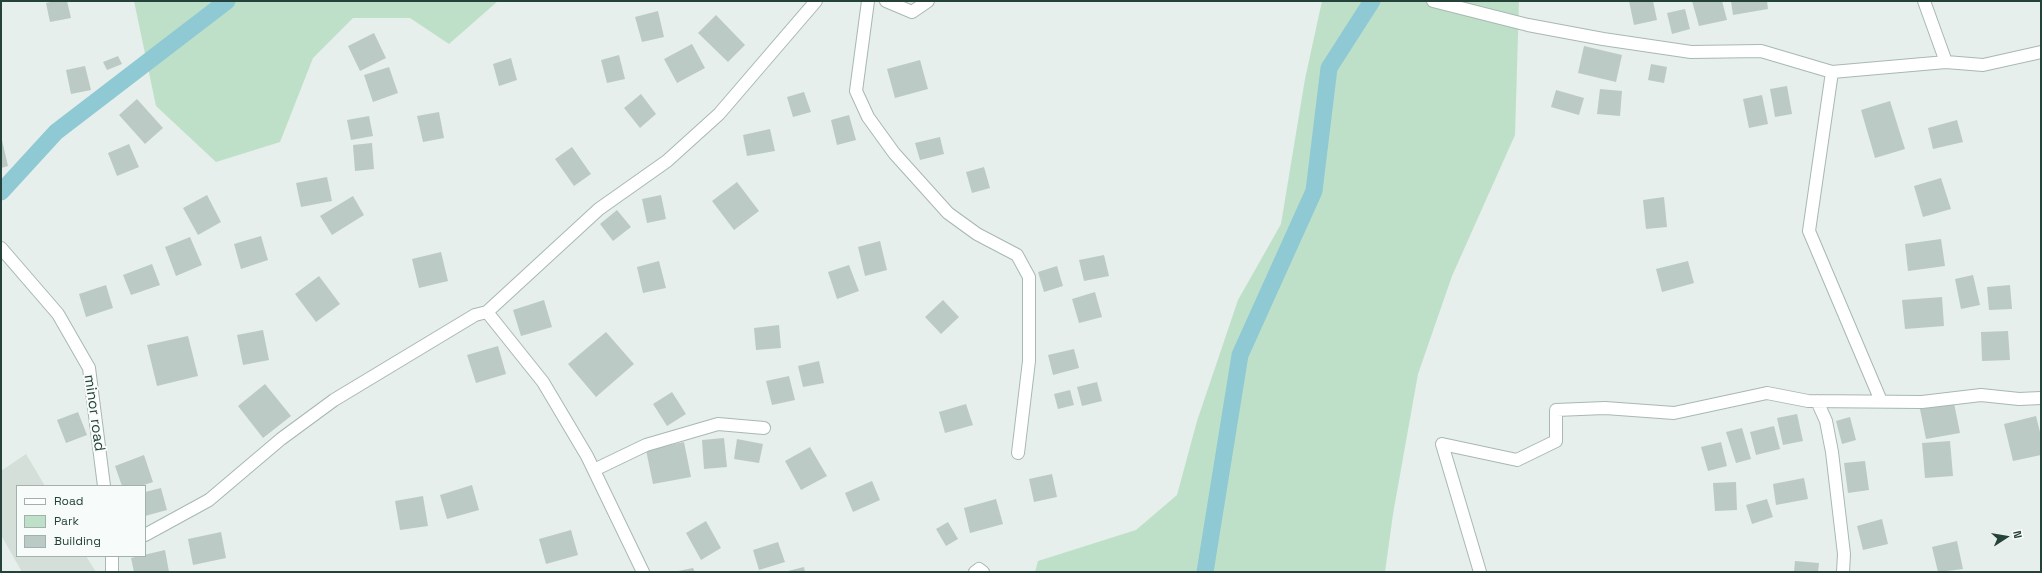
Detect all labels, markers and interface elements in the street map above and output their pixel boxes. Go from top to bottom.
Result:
street label: minor road [80,373,108,453]
legend [16,485,146,557]
text: Road [54,493,83,509]
text: Park [54,513,79,529]
north arrow [1986,517,2026,557]
text: N [2010,529,2025,540]
text: Building [54,533,101,549]

